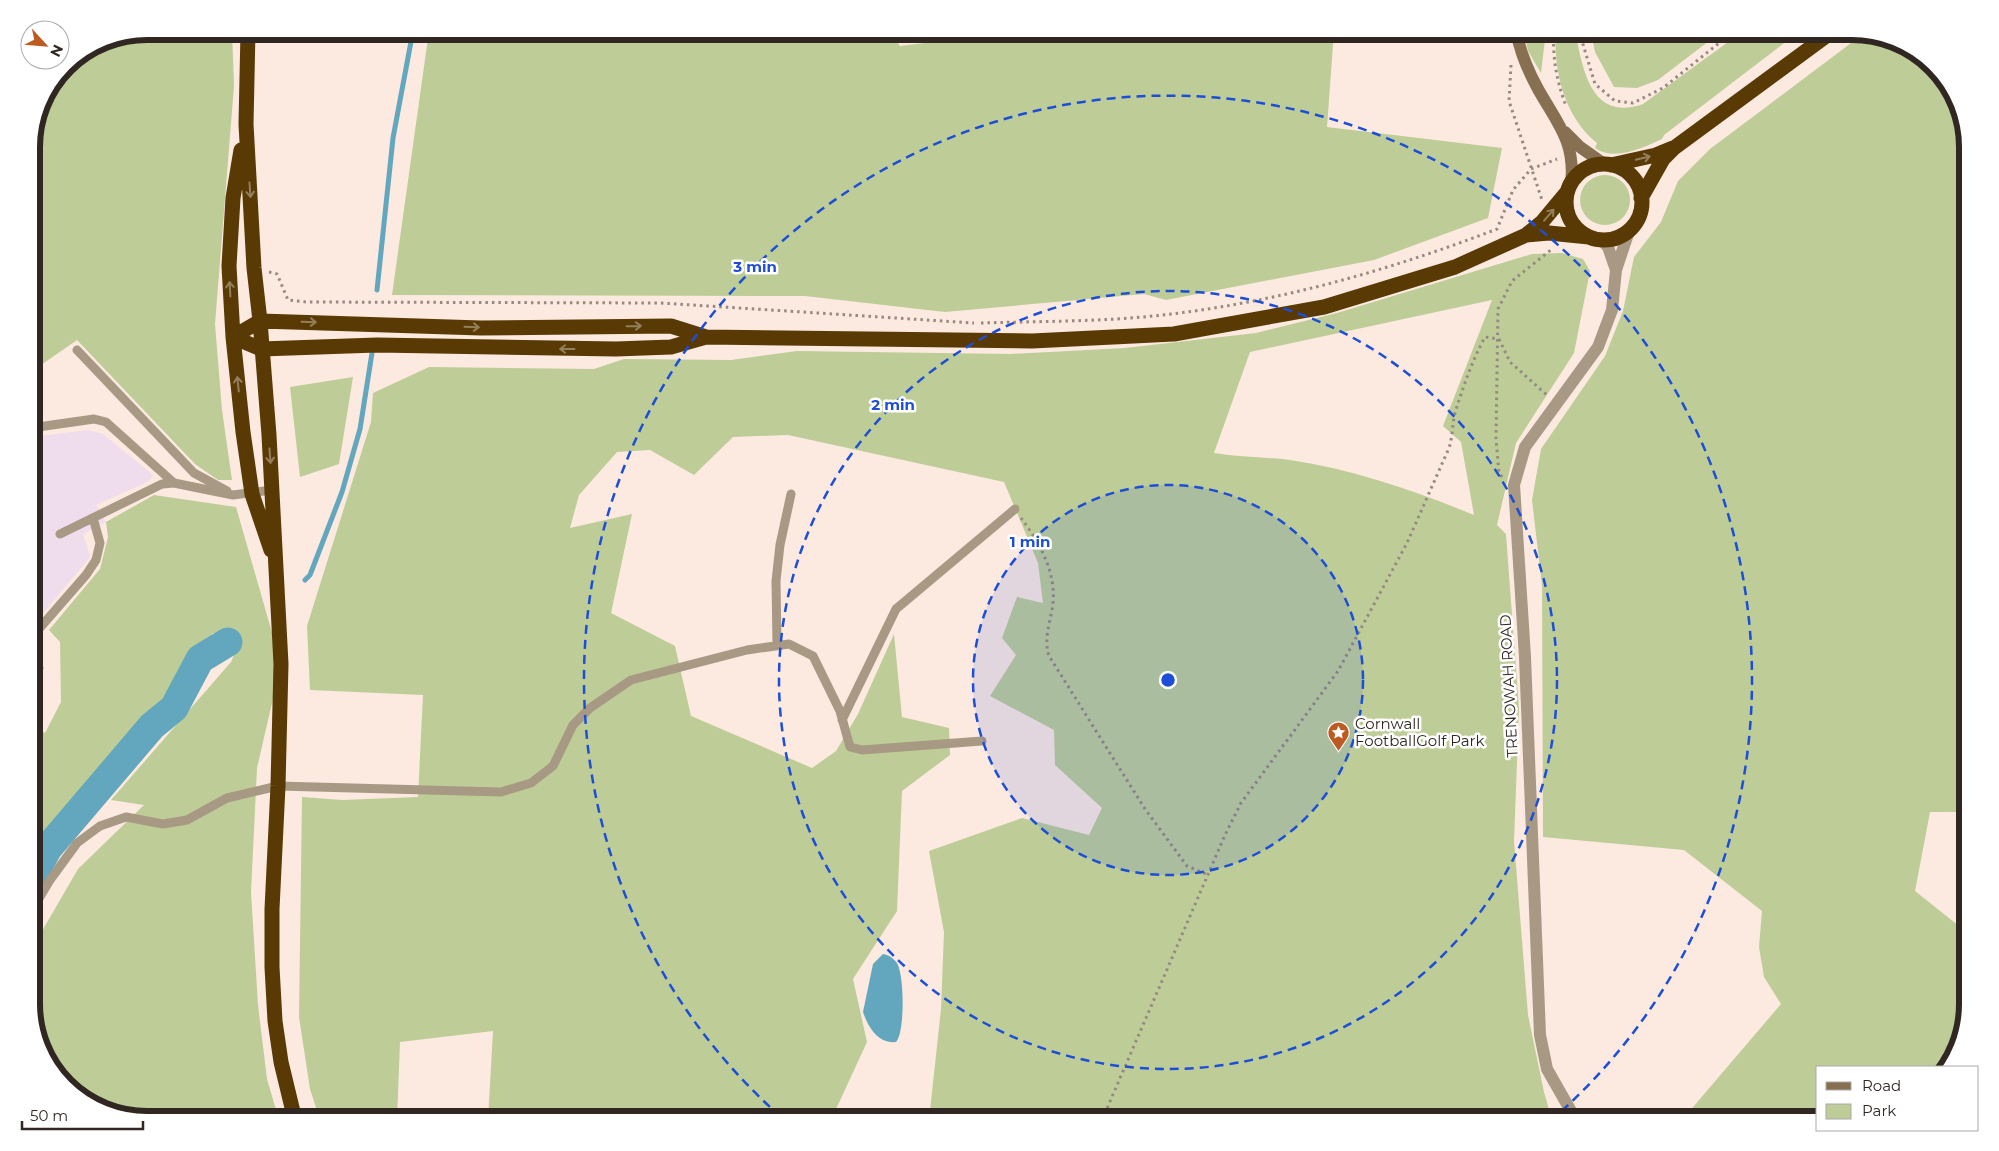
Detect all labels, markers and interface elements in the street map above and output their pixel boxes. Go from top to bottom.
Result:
north arrow [20,20,70,70]
text: N [46,42,67,60]
one-way arrow [1635,153,1651,162]
one-way arrow [245,182,254,198]
one-way arrow [1543,209,1554,222]
text: 3 min [732,257,777,276]
one-way arrow [226,281,235,297]
one-way arrow [300,317,317,327]
one-way arrow [626,321,642,331]
one-way arrow [463,323,479,332]
one-way arrow [559,344,576,354]
one-way arrow [233,377,243,393]
text: 2 min [871,395,915,414]
one-way arrow [266,447,275,463]
text: 1 min [1010,532,1050,551]
street label: TRENOWAH ROAD [1495,614,1522,758]
centre of rings [1159,671,1177,689]
place label: Cornwall FootballGolf Park [1355,714,1485,750]
place icon: Cornwall FootballGolf Park [1327,721,1351,752]
legend [1816,1066,1979,1131]
text: Road [1862,1076,1901,1095]
scale bar [22,1098,144,1130]
text: Park [1862,1101,1896,1120]
text: 50 m [30,1106,68,1125]

